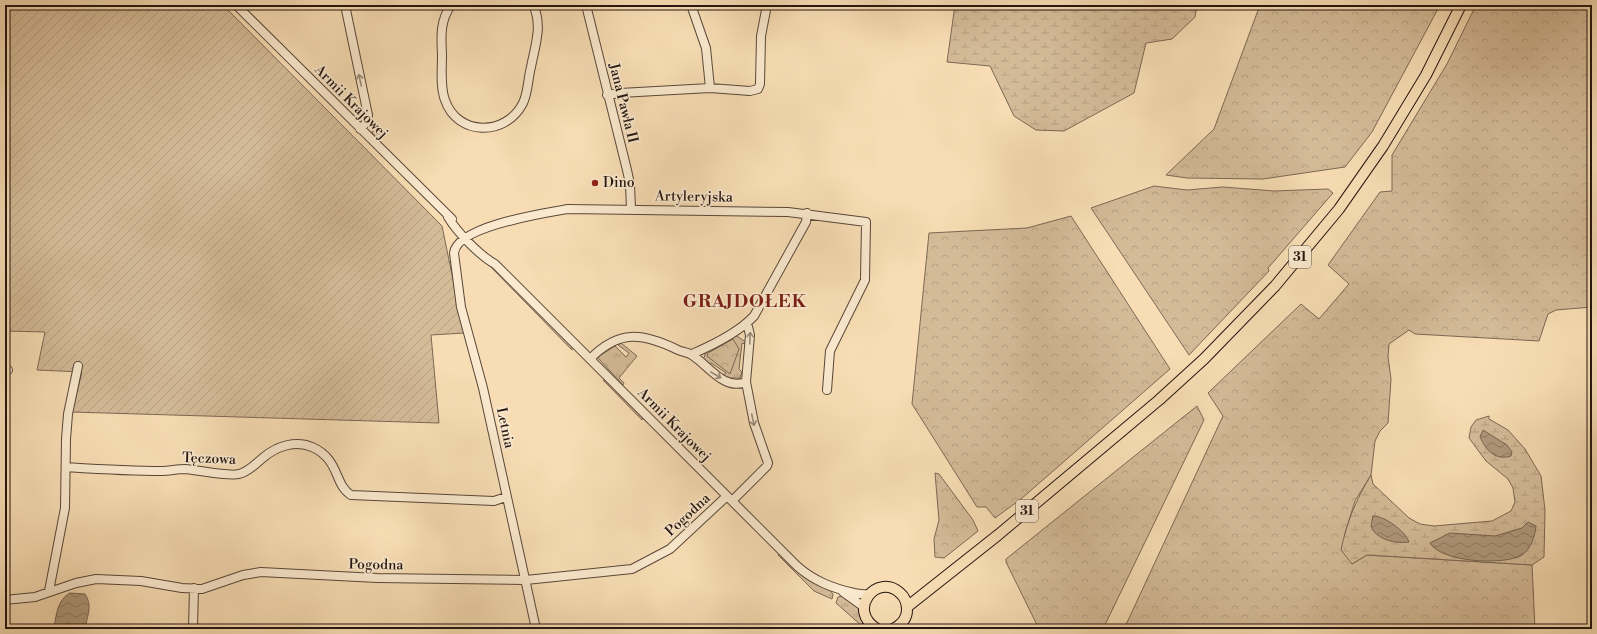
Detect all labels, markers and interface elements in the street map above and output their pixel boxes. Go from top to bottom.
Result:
street label: Jana Pawła II [604,60,642,145]
street label: Armii Krajowej [310,61,392,143]
one-way arrow [355,74,363,87]
place label: Dino [603,174,635,192]
marker: Dino [590,178,600,188]
street label: Artyleryjska [654,187,734,207]
road number: 31 [1289,246,1311,268]
district label: GRAJDOŁEK [683,290,807,313]
one-way arrow [746,332,753,345]
one-way arrow [710,372,722,380]
street label: Armii Krajowej [633,384,715,466]
street label: Letnia [492,406,518,451]
one-way arrow [750,413,758,426]
street label: Tęczowa [182,449,237,469]
street label: Pogodna [662,489,715,540]
road number: 31 [1016,500,1038,522]
street label: Pogodna [348,556,405,574]

